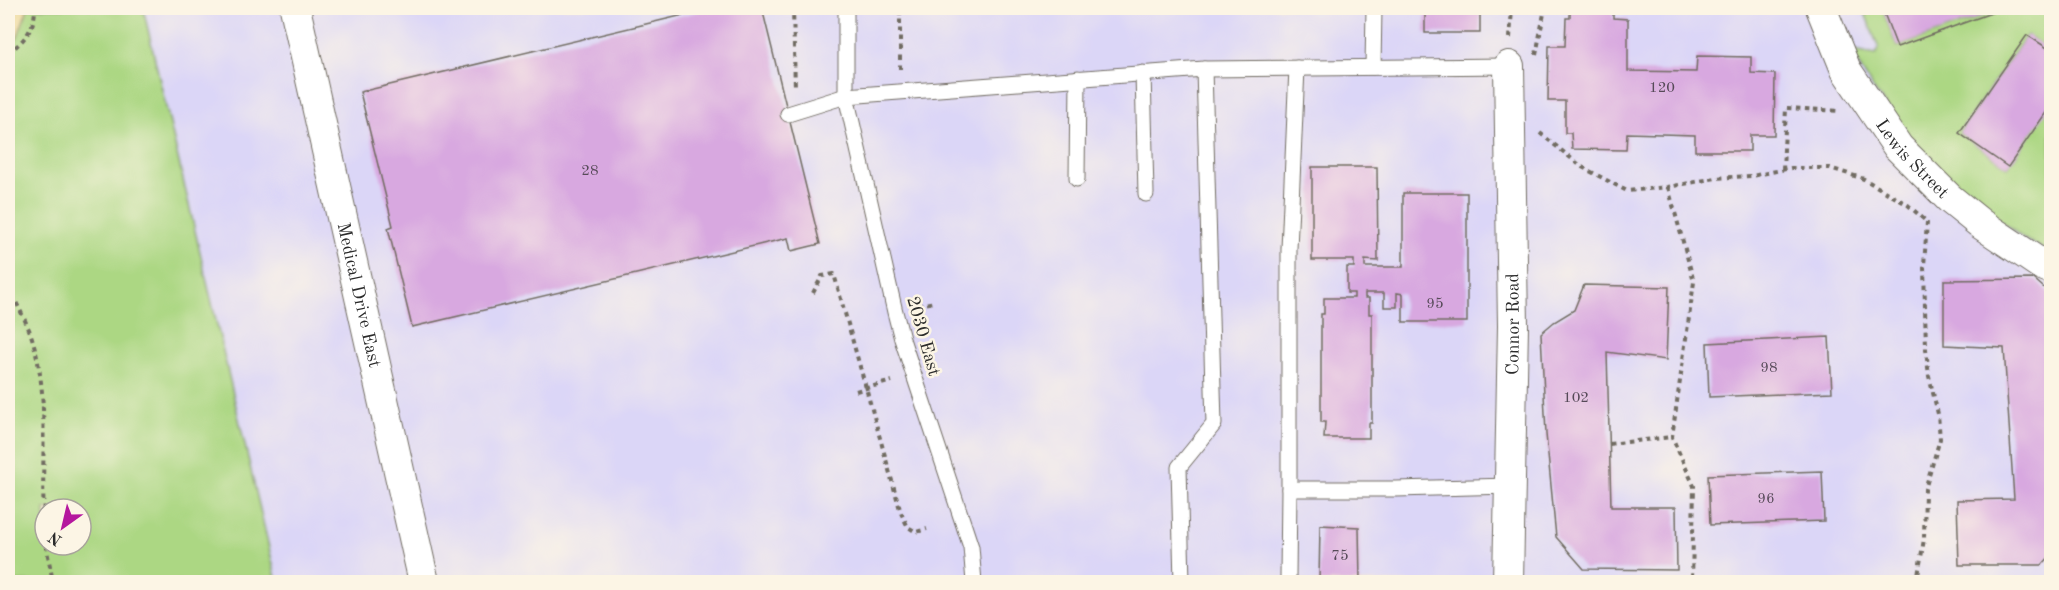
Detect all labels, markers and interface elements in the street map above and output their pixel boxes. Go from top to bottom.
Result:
house number: 120 [1649,81,1675,96]
street label: Lewis Street [1872,116,1952,202]
house number: 28 [581,164,599,179]
street label: Medical Drive East [333,221,384,369]
street label: Connor Road [1504,273,1523,375]
street label: 2030 East [903,294,943,378]
house number: 95 [1426,297,1444,312]
house number: 98 [1760,361,1778,376]
house number: 102 [1563,391,1589,406]
house number: 96 [1757,492,1775,507]
north arrow [33,497,93,557]
text: N [46,527,65,548]
house number: 75 [1331,549,1349,564]

